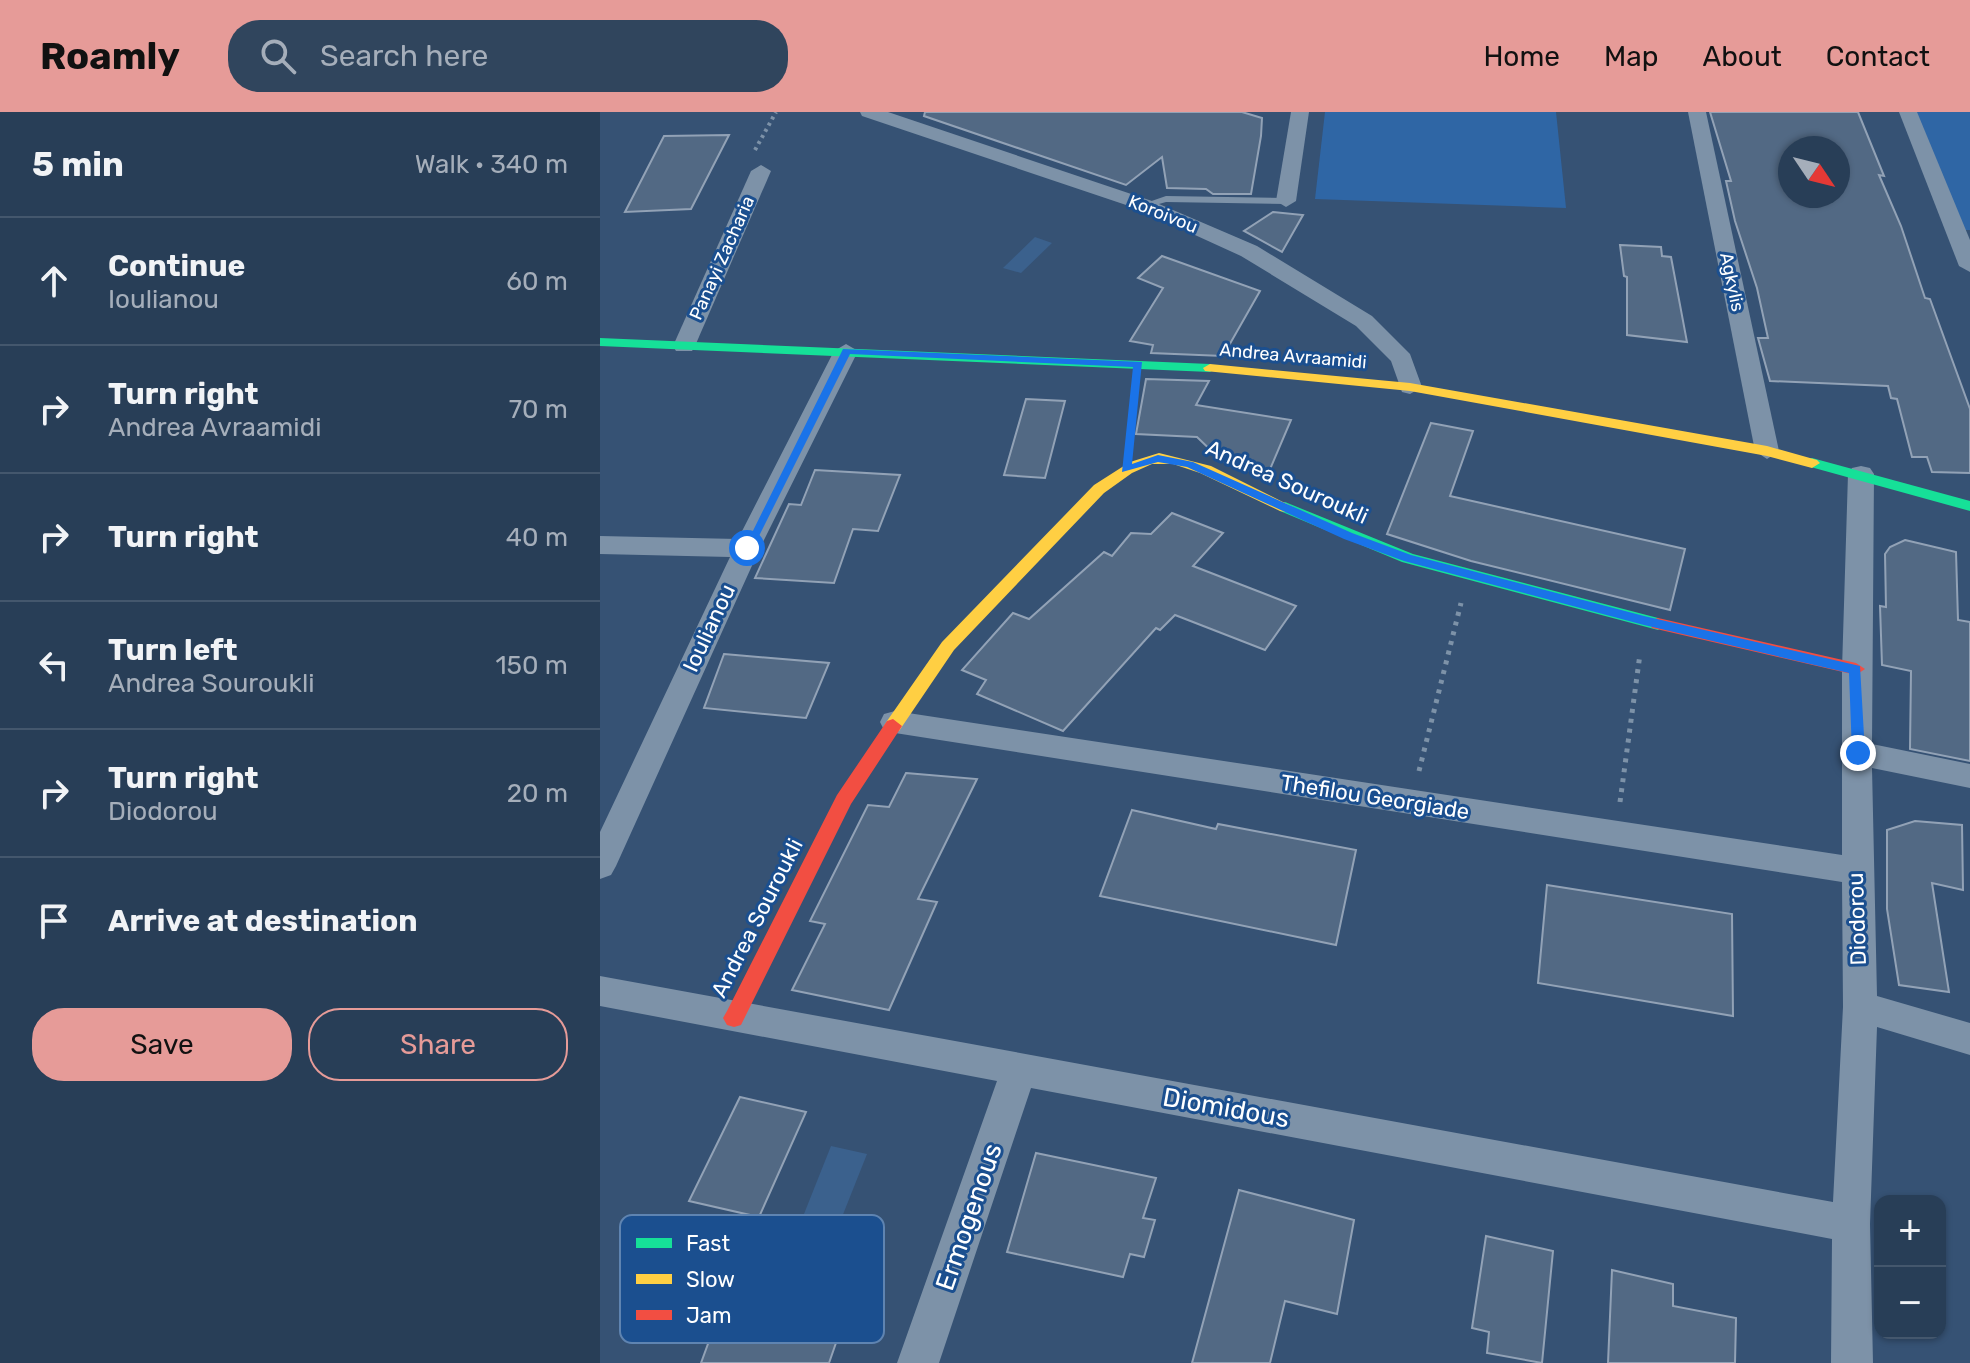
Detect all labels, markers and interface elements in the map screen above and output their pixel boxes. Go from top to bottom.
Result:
search box [228,20,788,92]
text: Roamly [40,33,180,79]
icon: search [256,34,300,78]
text: Search here [320,38,488,74]
text: Home [1483,40,1560,73]
text: Map [1604,40,1658,73]
text: About [1702,40,1782,73]
text: Contact [1826,40,1930,73]
north arrow [1778,136,1850,208]
text: 5 min [32,144,124,185]
text: Walk · 340 m [415,149,568,180]
street label: Koroivou [1125,190,1201,238]
street label: Panayi Zacharia [685,193,759,323]
text: Continue [108,248,245,284]
street label: Agkylis [1715,250,1749,314]
icon: ahead [32,259,76,303]
text: 60 m [506,266,568,297]
text: Ioulianou [108,284,219,315]
street label: Andrea Avraamidi [1218,339,1368,373]
text: Turn right [108,376,259,412]
icon: right [32,387,76,431]
text: 70 m [509,394,568,425]
text: Andrea Avraamidi [108,412,321,443]
street label: Andrea Souroukli [1202,434,1372,530]
icon: right [32,515,76,559]
text: Turn right [108,519,259,555]
text: 40 m [506,522,568,553]
route start [729,530,765,566]
street label: Ioulianou [677,580,741,676]
text: Turn left [108,632,238,668]
icon: left [32,643,76,687]
text: 150 m [495,650,568,681]
text: Andrea Souroukli [108,668,315,699]
route end [1840,735,1876,771]
text: Turn right [108,760,259,796]
street label: Thefilou Georgiade [1279,769,1471,825]
icon: right [32,771,76,815]
text: 20 m [507,778,568,809]
text: Diodorou [108,796,218,827]
street label: Andrea Souroukli [705,834,809,1002]
street label: Diodorou [1842,872,1872,966]
icon: arrive [32,899,76,943]
text: Arrive at destination [108,903,418,939]
button: Save [32,1008,292,1081]
button: Share [308,1008,568,1081]
street label: Diomidous [1160,1082,1292,1134]
street label: Ermogenous [929,1139,1009,1295]
map controls [1874,1195,1946,1339]
button: + [1874,1195,1946,1267]
legend [620,1215,884,1343]
text: Fast [686,1230,731,1257]
text: Slow [686,1266,735,1293]
button: − [1874,1267,1946,1339]
text: Jam [686,1302,732,1329]

